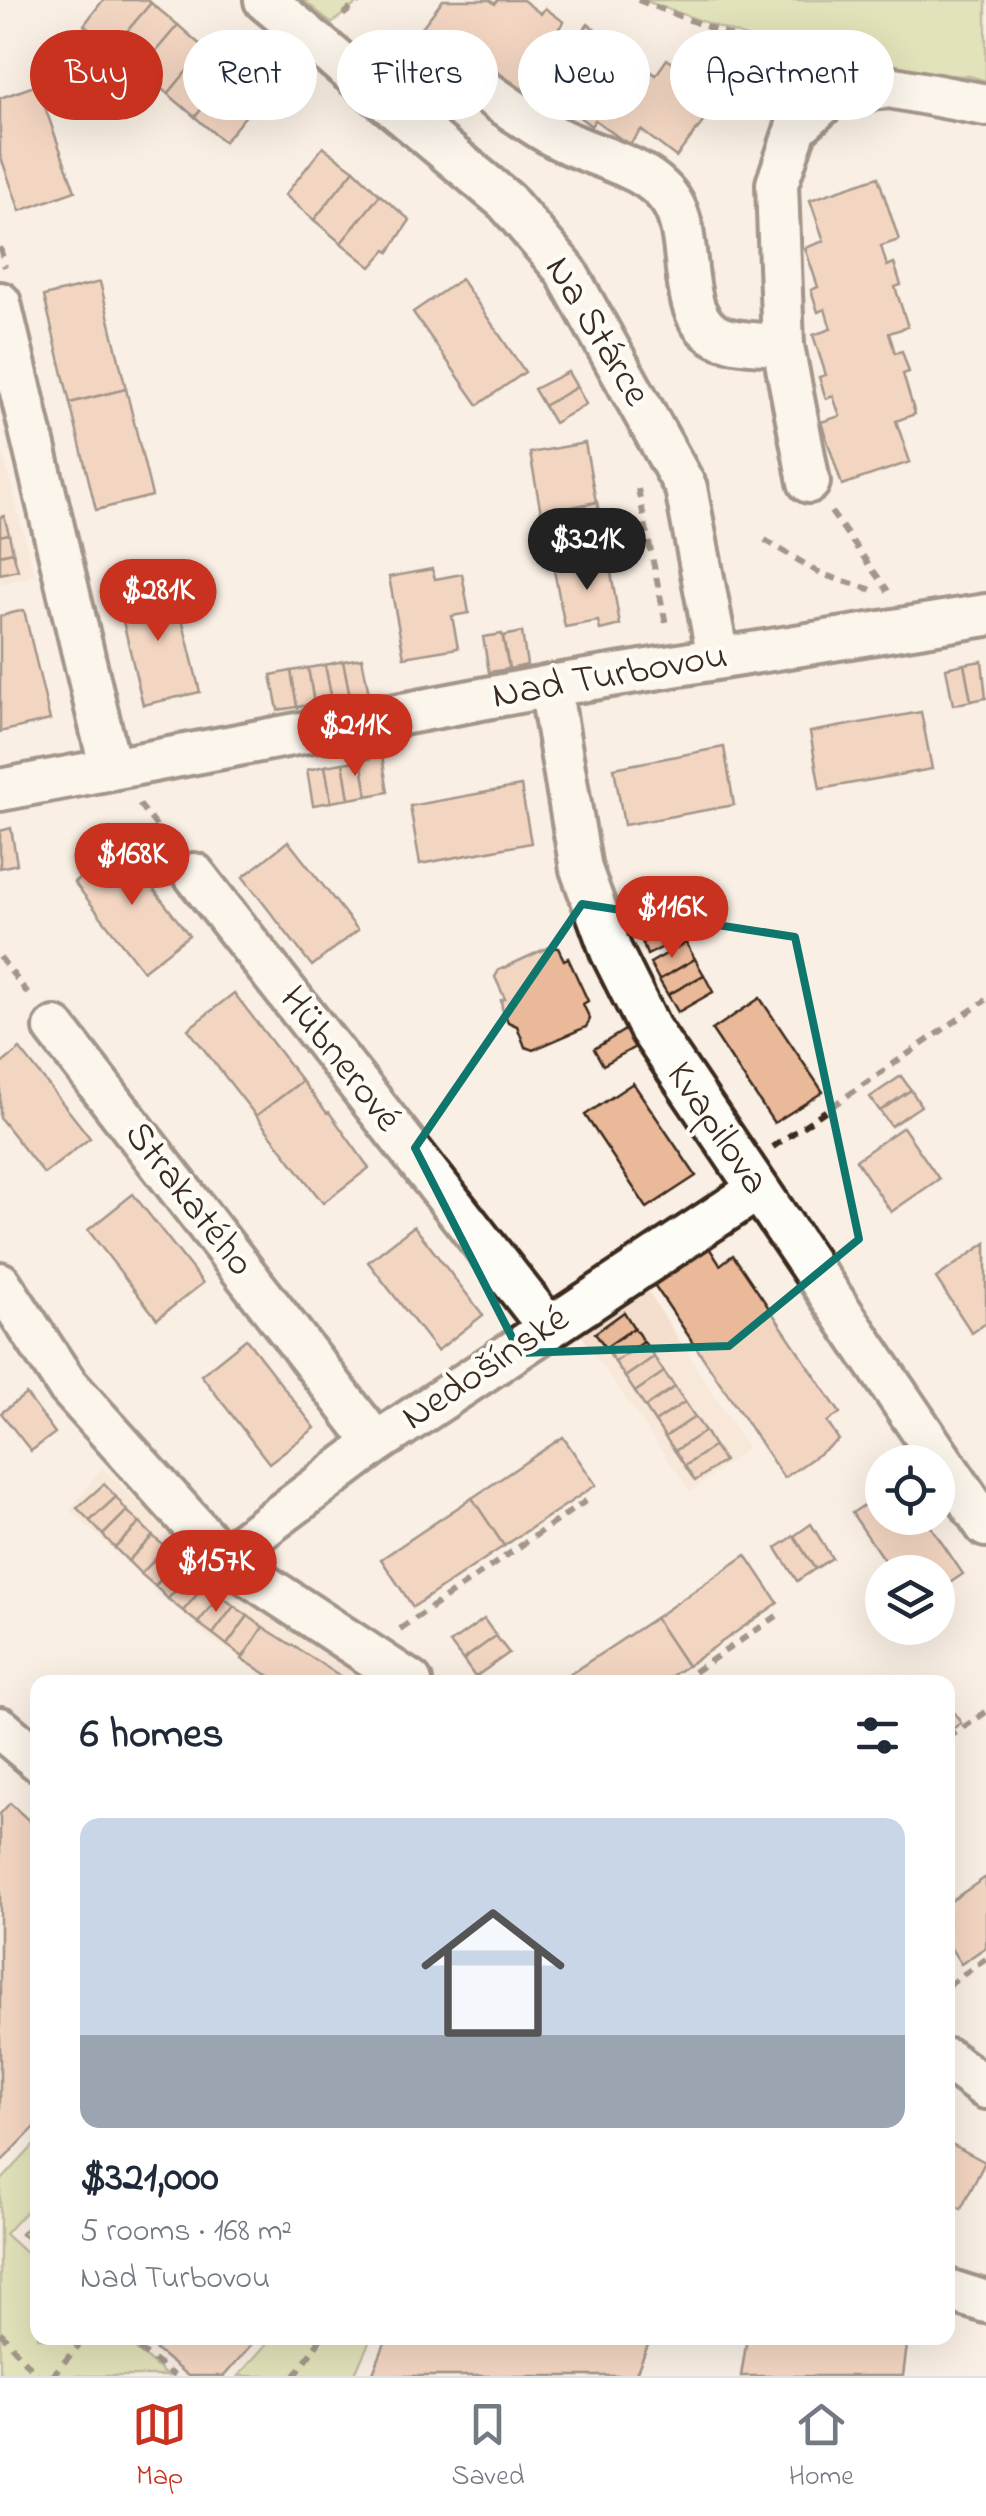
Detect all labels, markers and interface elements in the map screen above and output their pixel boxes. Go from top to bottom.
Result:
chip: Buy [30,30,163,120]
chip: Rent [183,30,317,120]
chip: Filters [337,30,498,120]
chip: New [518,30,650,120]
chip: Apartment [670,30,894,120]
street label: Na Stárce [528,246,664,418]
pin: $321K [517,508,657,593]
text: $321K [550,517,624,564]
pin: $281K [88,559,228,644]
text: $281K [122,568,194,615]
street label: Nad Turbovou [488,627,732,727]
pin: $211K [285,694,425,779]
text: $211K [319,703,391,750]
pin: $168K [62,823,202,908]
text: $168K [96,832,168,879]
pin: $116K [602,876,742,961]
text: $116K [637,885,707,932]
street label: Hübnerové [263,974,415,1146]
street label: Kvapilova [650,1050,782,1208]
street label: Strakatého [108,1110,268,1290]
street label: Nedošínské [390,1291,582,1447]
map controls [865,1445,955,1645]
button: locate [865,1445,955,1535]
pin: $157K [146,1530,286,1615]
text: $157K [178,1539,254,1586]
button: layers [865,1555,955,1645]
text: 6 homes [80,1705,224,1766]
icon: filters [850,1708,905,1763]
icon: home [403,1883,583,2063]
text: $321,000 [80,2148,219,2209]
text: 5 rooms · 168 m² [80,2209,292,2256]
text: Nad Turbovou [80,2256,270,2303]
tab: Map [132,2397,187,2498]
tab: Saved [451,2397,524,2498]
tab: Home [789,2397,854,2498]

